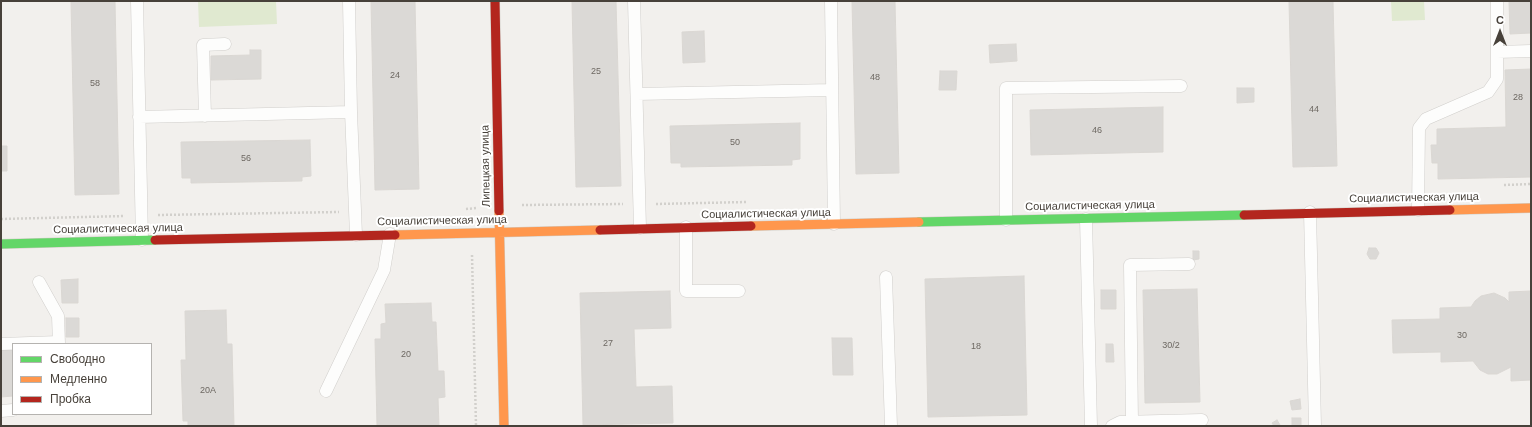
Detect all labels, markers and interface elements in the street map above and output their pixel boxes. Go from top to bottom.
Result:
north arrow [1480,12,1520,52]
text: С [1496,14,1504,26]
house number: 25 [591,67,601,77]
house number: 24 [390,71,400,81]
house number: 48 [870,73,880,83]
house number: 58 [90,79,100,89]
house number: 28 [1513,93,1523,103]
house number: 44 [1309,105,1319,115]
street label: Липецкая улица [479,125,493,207]
house number: 46 [1092,126,1102,136]
house number: 50 [730,138,740,148]
house number: 56 [241,154,251,164]
street label: Социалистическая улица [1349,190,1479,206]
street label: Социалистическая улица [1025,198,1155,214]
street label: Социалистическая улица [701,206,831,222]
street label: Социалистическая улица [377,213,507,229]
street label: Социалистическая улица [53,221,183,237]
house number: 30 [1457,331,1467,341]
house number: 27 [603,339,613,349]
house number: 30/2 [1162,341,1180,351]
house number: 18 [971,342,981,352]
legend [12,343,152,415]
house number: 20 [401,350,411,360]
text: Свободно [50,352,105,366]
text: Медленно [50,372,107,386]
house number: 20А [200,386,216,396]
text: Пробка [50,392,91,406]

